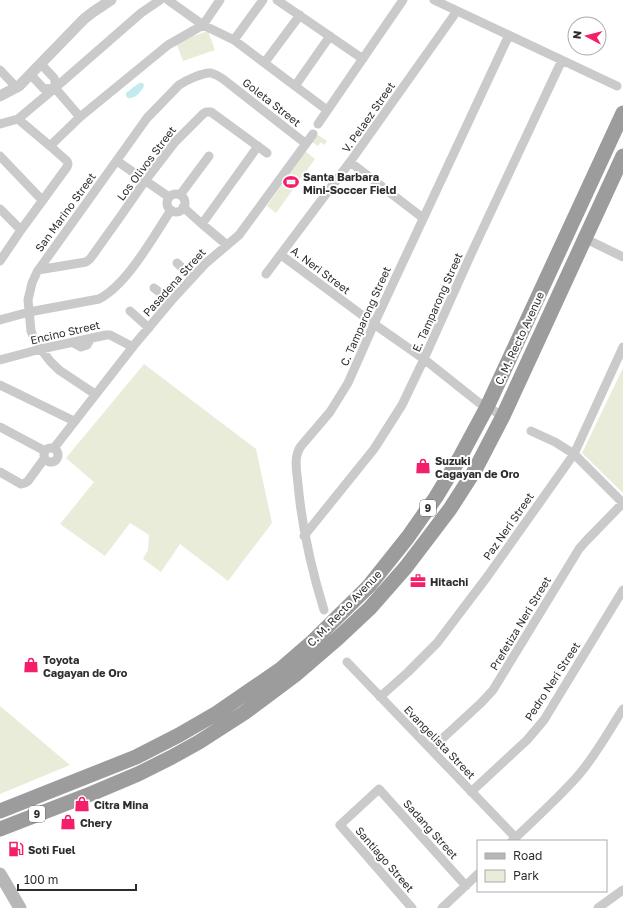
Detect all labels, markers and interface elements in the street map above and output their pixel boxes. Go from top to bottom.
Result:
north arrow [567,16,607,56]
text: N [570,30,584,40]
street label: Goleta Street [240,75,304,129]
street label: V. Pelaez Street [339,79,397,155]
street label: Los Olivos Street [114,123,178,203]
street label: San Marino Street [32,170,98,254]
place label: Santa Barbara Mini-Soccer Field [303,170,396,196]
sports icon: Santa Barbara Mini-Soccer Field [282,173,300,191]
street label: A. Neri Street [289,243,353,297]
street label: Pasadena Street [140,245,208,319]
street label: E. Tamparong Street [409,250,465,354]
street label: C. Tamparong Street [337,264,393,368]
street label: C. M. Recto Avenue [492,289,546,387]
street label: Encino Street [29,318,101,346]
place label: Suzuki Cagayan de Oro [435,454,520,480]
shop icon: Suzuki Cagayan de Oro [414,457,432,475]
street label: Paz Neri Street [480,490,536,562]
road number: 9 [420,500,436,516]
street label: C. M. Recto Avenue [304,567,384,649]
office icon: Hitachi [409,572,427,590]
street label: Prefetiza Neri Street [487,574,553,672]
place label: Hitachi [430,575,468,588]
street label: Pedro Neri Street [522,639,582,723]
place label: Toyota Cagayan de Oro [43,653,128,679]
shop icon: Toyota Cagayan de Oro [22,656,40,674]
street label: Evangelista Street [402,703,478,781]
shop icon: Citra Mina [73,795,91,813]
street label: Sadang Street [401,797,461,861]
place label: Citra Mina [94,798,148,811]
road number: 9 [29,806,45,822]
shop icon: Chery [59,813,77,831]
place label: Chery [80,816,113,829]
street label: Santiago Street [353,824,417,894]
fuel station icon: Soti Fuel [7,840,25,858]
legend [477,840,607,892]
place label: Soti Fuel [28,843,76,856]
text: Road [513,848,542,863]
scale bar [18,866,136,892]
text: Park [513,868,539,883]
text: 100 m [24,872,58,887]

